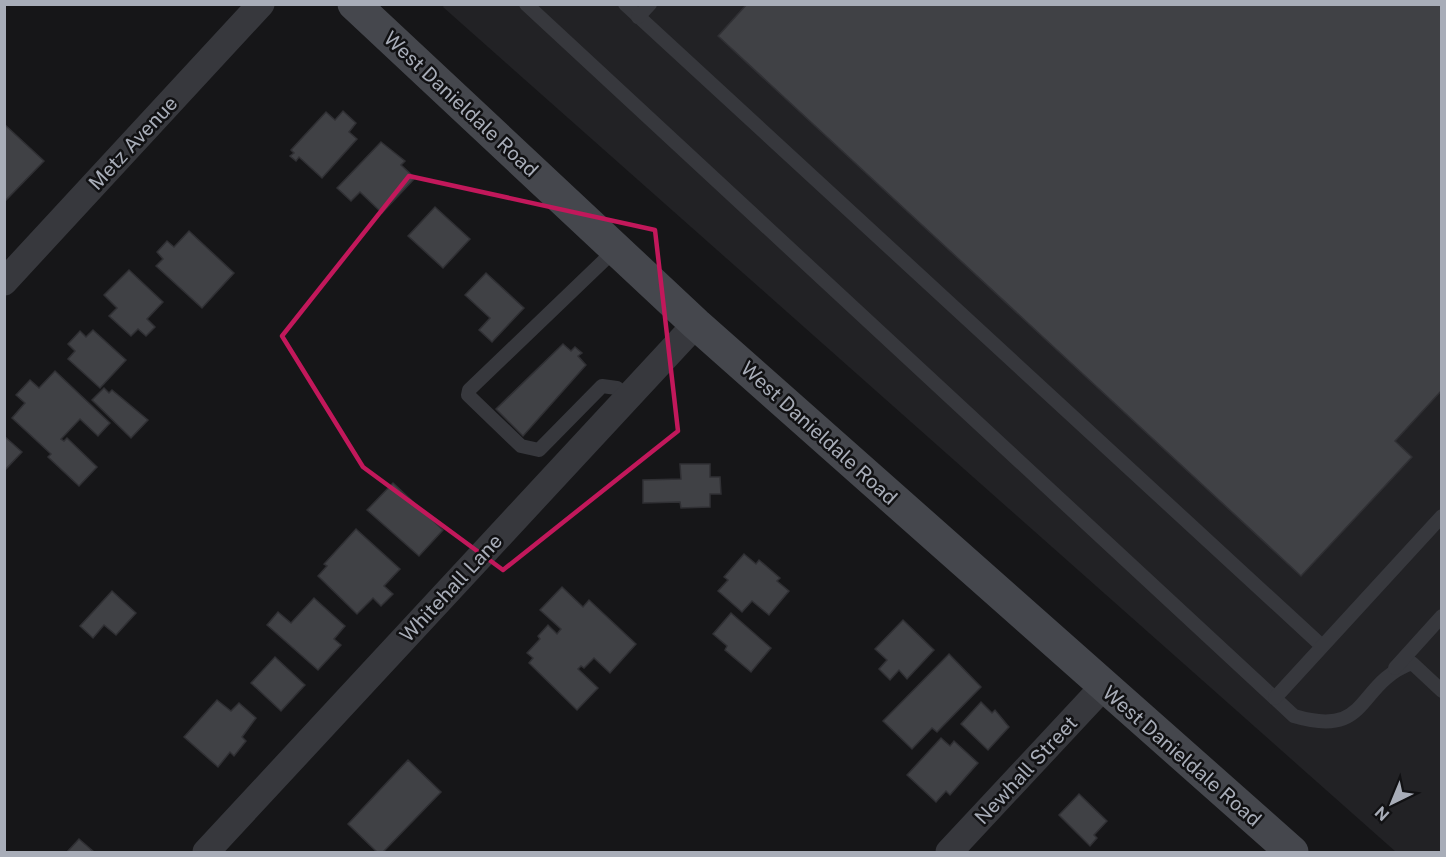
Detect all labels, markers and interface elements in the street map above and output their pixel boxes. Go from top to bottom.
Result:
street label: West Danieldale Road [379,26,543,182]
street label: Metz Avenue [84,91,182,195]
street label: West Danieldale Road [736,356,902,510]
street label: Whitehall Lane [395,529,507,647]
street label: West Danieldale Road [1098,681,1266,831]
street label: Newhall Street [970,711,1082,829]
north arrow [1362,773,1422,833]
text: N [1371,802,1393,825]

